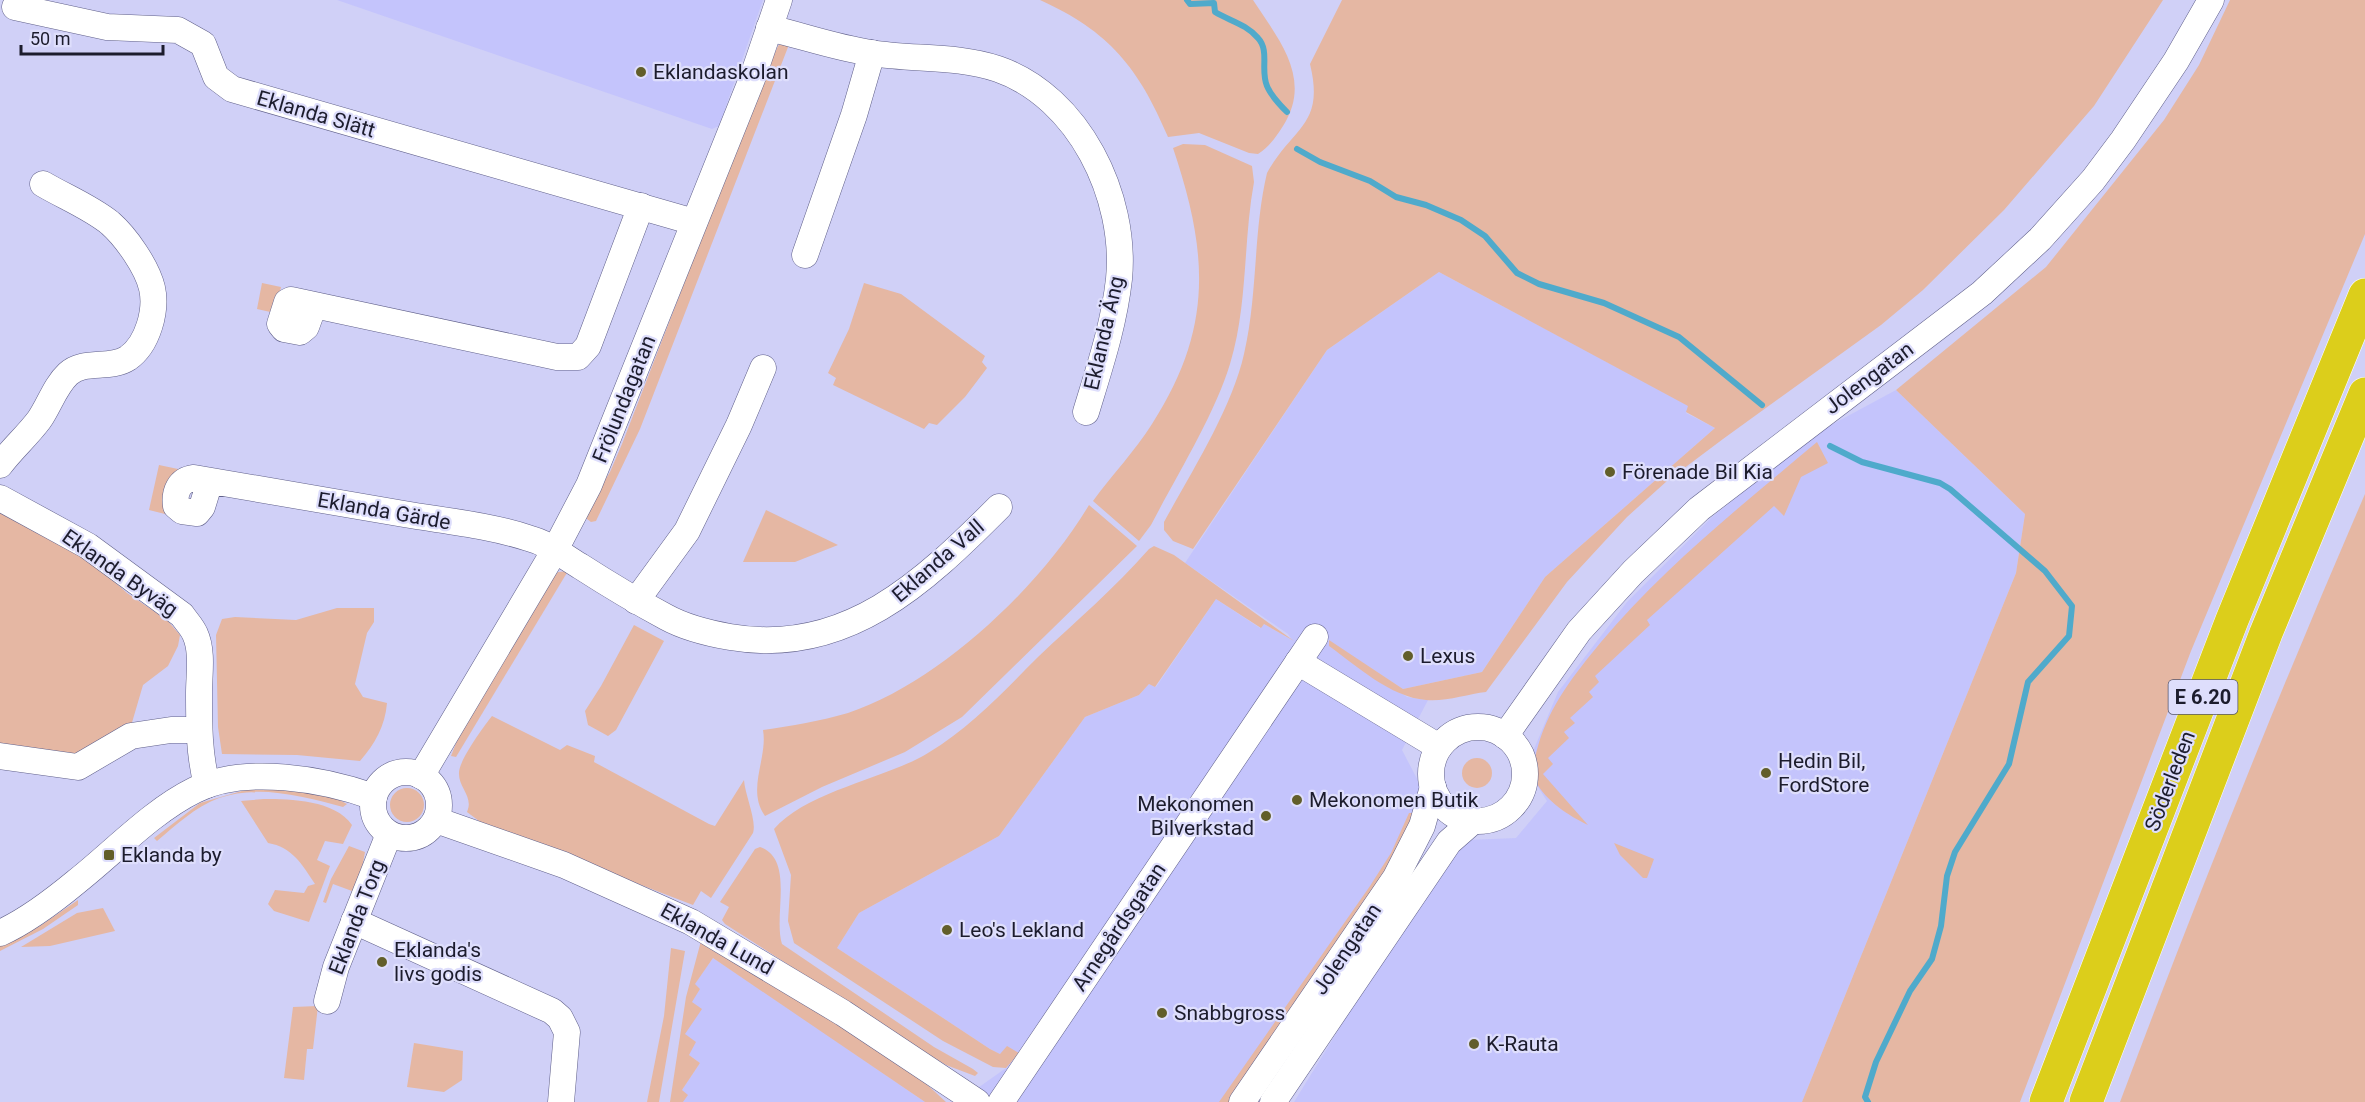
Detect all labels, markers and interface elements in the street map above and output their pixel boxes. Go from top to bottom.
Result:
scale bar [21,18,164,56]
text: 50 m [30,28,70,49]
place label: Eklandaskolan [653,60,789,84]
marker: Eklandaskolan [634,65,648,79]
street label: Eklanda Slätt [254,86,378,142]
street label: Eklanda Äng [1079,274,1129,392]
street label: Frölundagatan [588,332,660,466]
street label: Jolengatan [1820,337,1918,419]
place label: Förenade Bil Kia [1622,460,1773,484]
marker: Förenade Bil Kia [1603,465,1617,479]
street label: Eklanda Gärde [316,487,452,535]
street label: Eklanda Vall [887,515,989,607]
street label: Eklanda Byväg [58,524,182,622]
place label: Lexus [1420,644,1475,668]
marker: Lexus [1401,649,1415,663]
road number: E 6.20 [2168,680,2238,714]
street label: Söderleden [2140,728,2200,834]
place label: Hedin Bil, FordStore [1778,749,1869,797]
marker: Hedin Bil, FordStore [1759,766,1773,780]
place label: Mekonomen Butik [1309,788,1479,812]
place label: Mekonomen Bilverkstad [1137,792,1254,840]
marker: Mekonomen Butik [1290,793,1304,807]
marker: Mekonomen Bilverkstad [1259,809,1273,823]
place label: Eklanda by [121,843,222,867]
marker: Eklanda by [102,848,116,862]
street label: Eklanda Torg [324,856,390,978]
street label: Arnegårdsgatan [1067,858,1171,996]
street label: Eklanda Lund [656,898,778,980]
street label: Jolengatan [1308,899,1386,999]
place label: Leo's Lekland [959,918,1084,942]
marker: Leo's Lekland [940,923,954,937]
place label: Eklanda's livs godis [394,938,482,986]
marker: Eklanda's livs godis [375,955,389,969]
place label: Snabbgross [1174,1001,1285,1025]
marker: Snabbgross [1155,1006,1169,1020]
place label: K-Rauta [1486,1032,1559,1056]
marker: K-Rauta [1467,1037,1481,1051]

